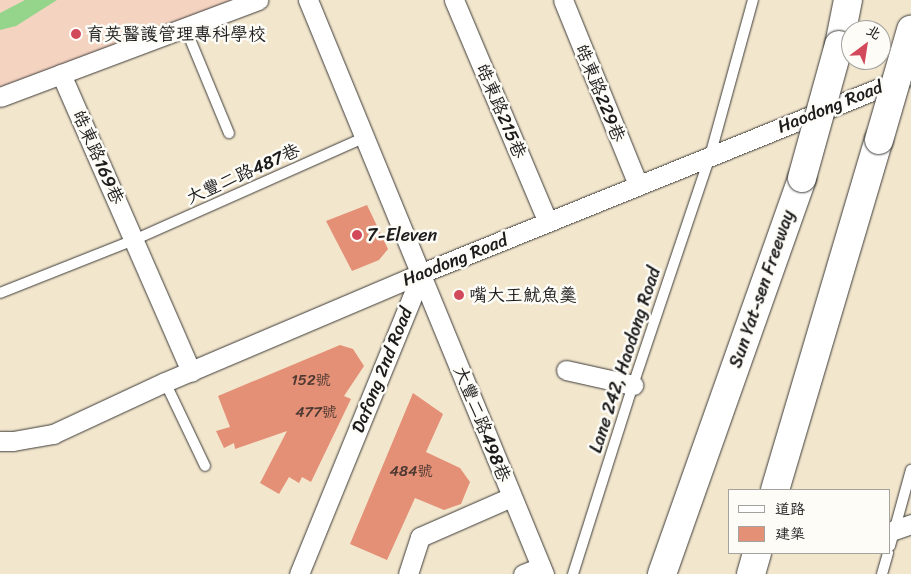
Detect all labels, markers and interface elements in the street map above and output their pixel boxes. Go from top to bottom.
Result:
text: 北 [861,18,886,47]
north arrow [841,20,891,70]
place label: 育英醫護管理專科學校 [86,23,266,45]
marker: 育英醫護管理專科學校 [70,28,82,40]
street label: 皓東路229巷 [571,41,629,145]
street label: 皓東路215巷 [471,60,531,162]
street label: Haodong Road [774,76,886,138]
street label: 皓東路169巷 [68,106,128,208]
street label: 大豐二路487巷 [183,139,303,209]
street label: Sun Yat-sen Freeway [725,207,799,371]
place label: 7-Eleven [367,224,437,246]
marker: 7-Eleven [351,229,363,241]
street label: Haodong Road [399,229,511,291]
street label: Lane 242, Haodong Road [585,264,665,456]
place label: 嘴大王魷魚羹 [469,284,577,306]
marker: 嘴大王魷魚羹 [453,289,465,301]
street label: Dafong 2nd Road [347,304,417,436]
street label: 大豐二路498巷 [449,363,515,485]
house number: 152號 [291,372,331,390]
house number: 477號 [295,404,337,422]
house number: 484號 [390,463,432,481]
legend [728,489,891,554]
text: 道路 [775,496,805,522]
text: 建築 [775,521,805,547]

